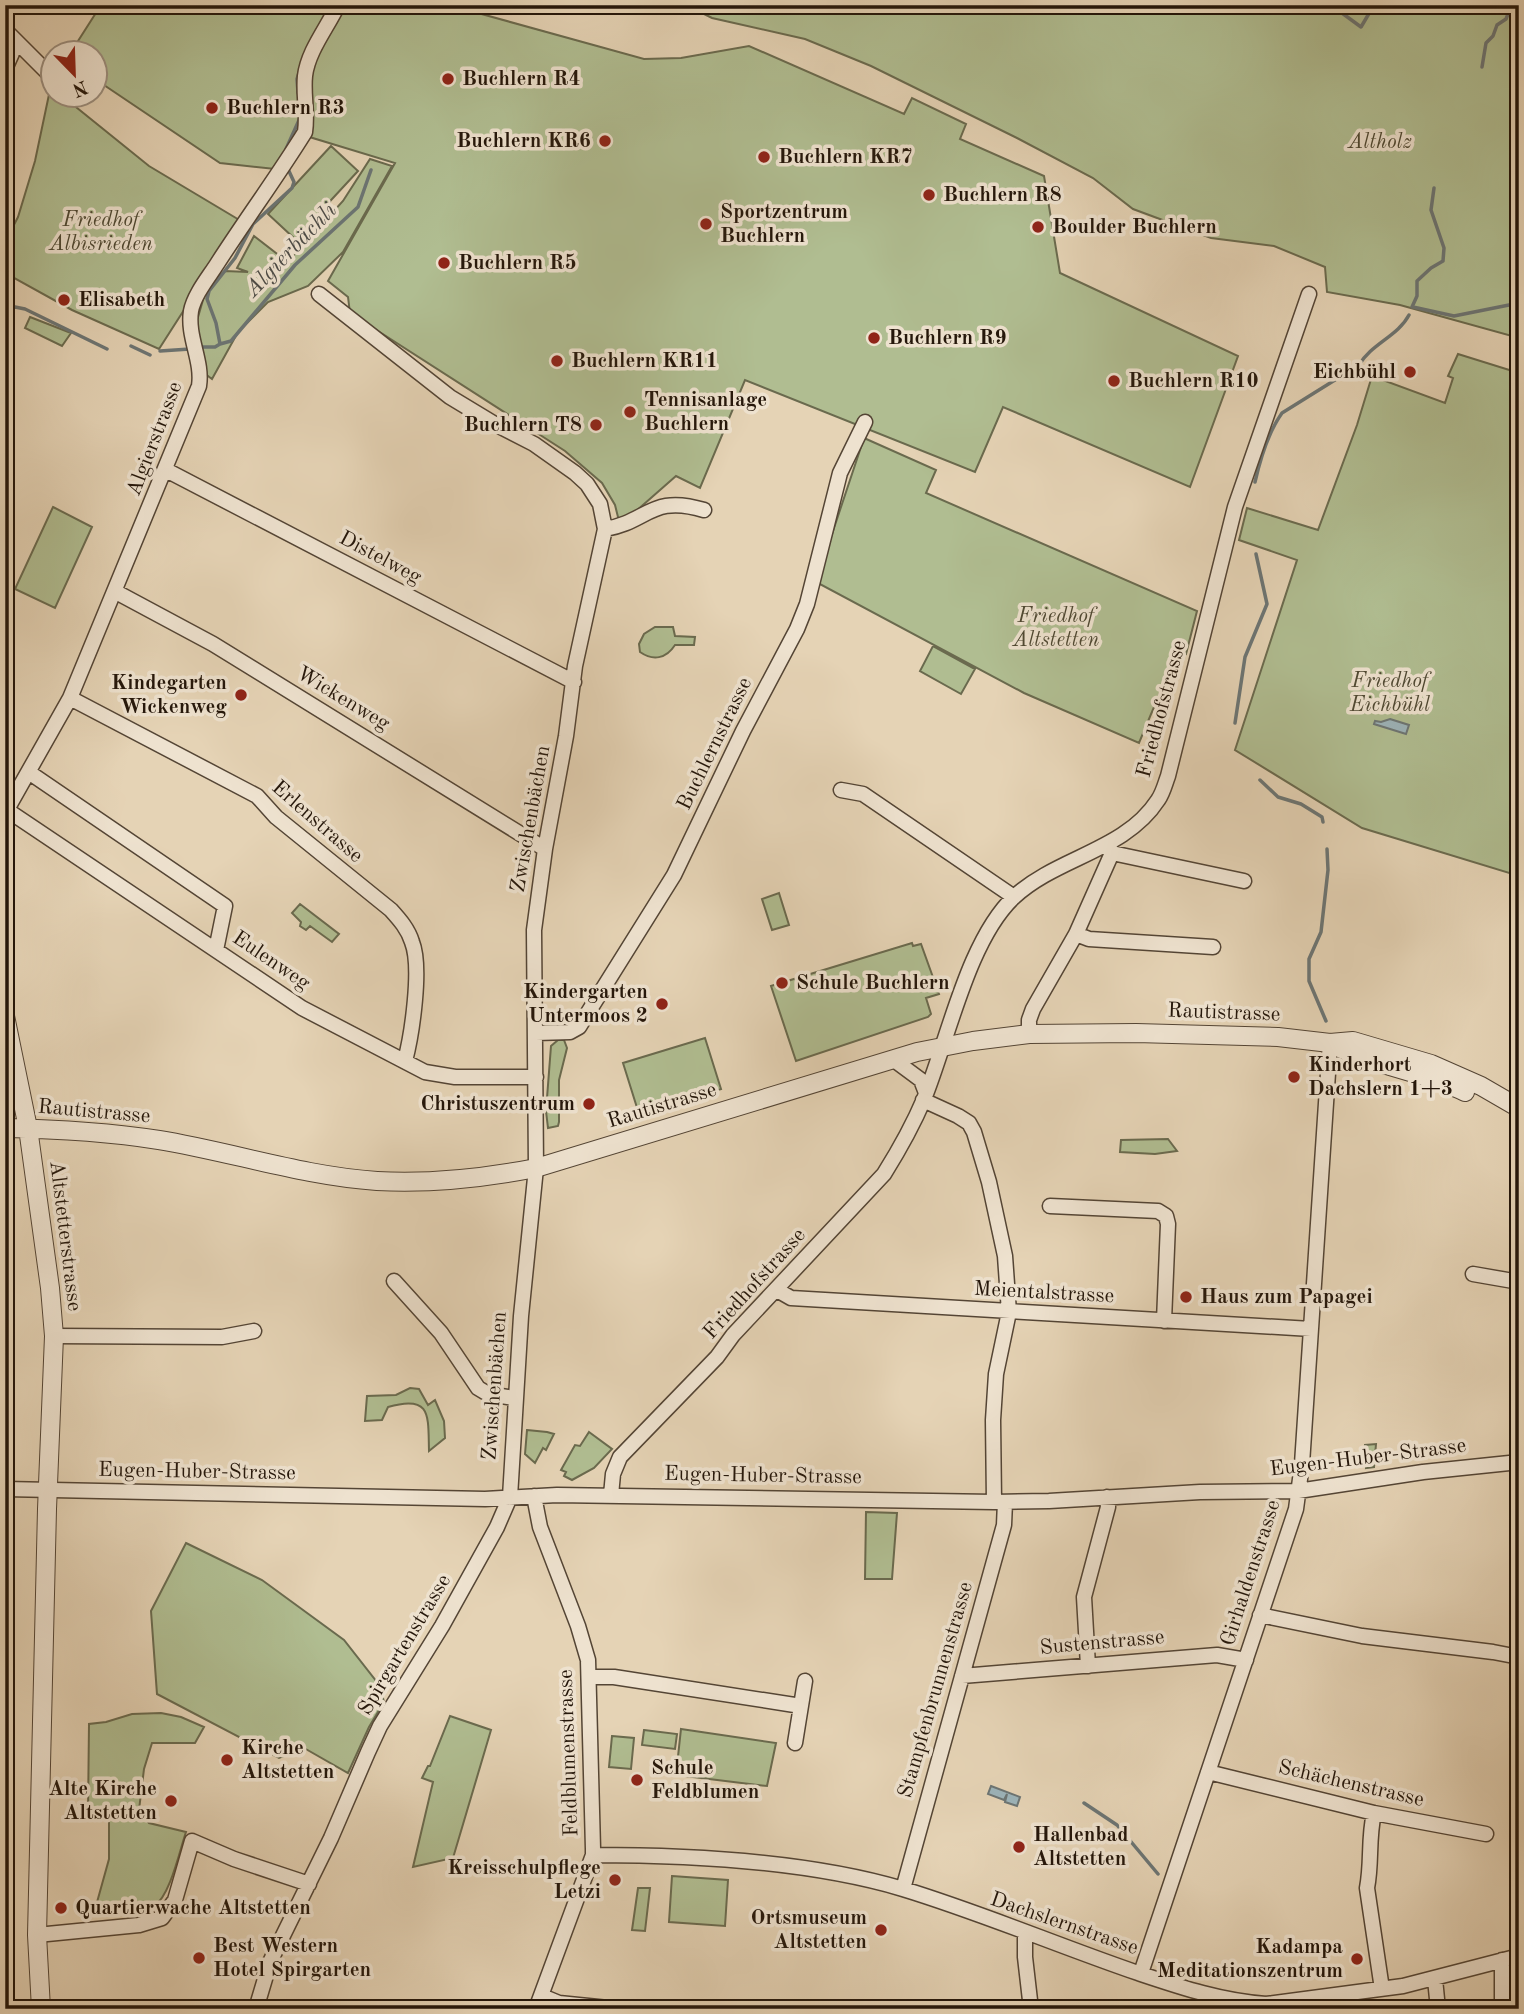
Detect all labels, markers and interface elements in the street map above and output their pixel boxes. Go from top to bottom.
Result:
north arrow [38,38,108,108]
place label: Buchlern R4 [462,69,581,90]
marker: Buchlern R4 [440,71,456,87]
text: N [69,76,90,99]
place label: Buchlern R3 [226,98,345,119]
marker: Buchlern R3 [204,100,220,116]
place label: Buchlern KR6 [456,131,591,152]
park label: Altholz [1347,132,1412,153]
marker: Buchlern KR6 [597,133,613,149]
place label: Buchlern KR7 [778,147,913,168]
marker: Buchlern KR7 [756,149,772,165]
place label: Buchlern R8 [943,185,1062,206]
marker: Buchlern R8 [921,187,937,203]
water label: Algierbächli [239,198,342,304]
place label: Sportzentrum Buchlern [720,202,848,247]
park label: Friedhof Albisrieden [48,210,153,255]
marker: Sportzentrum Buchlern [698,216,714,232]
place label: Boulder Buchlern [1052,217,1217,238]
marker: Boulder Buchlern [1030,219,1046,235]
place label: Buchlern R5 [458,253,577,274]
marker: Buchlern R5 [436,255,452,271]
place label: Elisabeth [78,290,166,311]
marker: Elisabeth [56,292,72,308]
place label: Buchlern R9 [888,328,1007,349]
marker: Buchlern R9 [866,330,882,346]
place label: Buchlern KR11 [571,351,718,372]
marker: Buchlern KR11 [549,353,565,369]
place label: Eichbühl [1313,362,1396,383]
marker: Eichbühl [1402,364,1418,380]
place label: Buchlern R10 [1128,371,1259,392]
marker: Buchlern R10 [1106,373,1122,389]
street label: Algierstrasse [124,379,186,499]
place label: Tennisanlage Buchlern [644,390,767,435]
marker: Tennisanlage Buchlern [622,404,638,420]
place label: Buchlern T8 [464,415,582,436]
marker: Buchlern T8 [588,417,604,433]
street label: Distelweg [335,528,425,589]
park label: Friedhof Altstetten [1012,606,1099,651]
street label: Friedhofstrasse [1134,638,1190,780]
street label: Wickenweg [293,663,394,735]
park label: Friedhof Eichbühl [1349,671,1432,716]
place label: Kindegarten Wickenweg [111,673,227,718]
street label: Buchlernstrasse [674,674,756,814]
marker: Kindegarten Wickenweg [233,687,249,703]
street label: Zwischenbächen [508,744,554,894]
street label: Erlenstrasse [267,777,367,867]
street label: Eulenweg [228,928,314,995]
place label: Schule Buchlern [796,973,950,994]
marker: Schule Buchlern [774,975,790,991]
place label: Kindergarten Untermoos 2 [523,982,648,1027]
marker: Kindergarten Untermoos 2 [654,996,670,1012]
street label: Rautistrasse [1167,1001,1281,1025]
place label: Kinderhort Dachslern 1+3 [1308,1055,1453,1100]
marker: Kinderhort Dachslern 1+3 [1286,1069,1302,1085]
street label: Rautistrasse [605,1079,719,1133]
place label: Christuszentrum [420,1094,575,1115]
marker: Christuszentrum [581,1096,597,1112]
street label: Rautistrasse [37,1097,151,1127]
street label: Altstetterstrasse [45,1160,85,1312]
street label: Friedhofstrasse [700,1225,810,1343]
street label: Meientalstrasse [973,1279,1115,1307]
place label: Haus zum Papagei [1200,1287,1373,1308]
marker: Haus zum Papagei [1178,1289,1194,1305]
street label: Zwischenbächen [479,1311,511,1461]
street label: Eugen-Huber-Strasse [1269,1436,1467,1480]
street label: Eugen-Huber-Strasse [98,1460,296,1484]
street label: Eugen-Huber-Strasse [664,1464,862,1488]
street label: Girhaldenstrasse [1218,1497,1284,1649]
street label: Spirgartenstrasse [355,1571,455,1719]
street label: Stampfenbrunnenstrasse [895,1580,977,1800]
street label: Sustenstrasse [1039,1627,1165,1659]
street label: Feldblumenstrasse [556,1669,582,1837]
place label: Kirche Altstetten [241,1738,334,1783]
marker: Kirche Altstetten [219,1752,235,1768]
street label: Schächenstrasse [1276,1757,1426,1811]
place label: Schule Feldblumen [651,1758,759,1803]
marker: Schule Feldblumen [629,1772,645,1788]
place label: Alte Kirche Altstetten [48,1779,157,1824]
marker: Alte Kirche Altstetten [163,1793,179,1809]
place label: Hallenbad Altstetten [1033,1825,1129,1870]
marker: Hallenbad Altstetten [1011,1839,1027,1855]
place label: Kreisschulpflege Letzi [447,1858,601,1903]
marker: Kreisschulpflege Letzi [607,1872,623,1888]
street label: Dachslernstrasse [987,1889,1141,1959]
place label: Quartierwache Altstetten [75,1898,311,1919]
marker: Quartierwache Altstetten [53,1900,69,1916]
place label: Ortsmuseum Altstetten [751,1908,867,1953]
marker: Ortsmuseum Altstetten [873,1922,889,1938]
place label: Best Western Hotel Spirgarten [213,1936,371,1981]
place label: Kadampa Meditationszentrum [1157,1937,1343,1982]
marker: Best Western Hotel Spirgarten [191,1950,207,1966]
marker: Kadampa Meditationszentrum [1349,1951,1365,1967]

